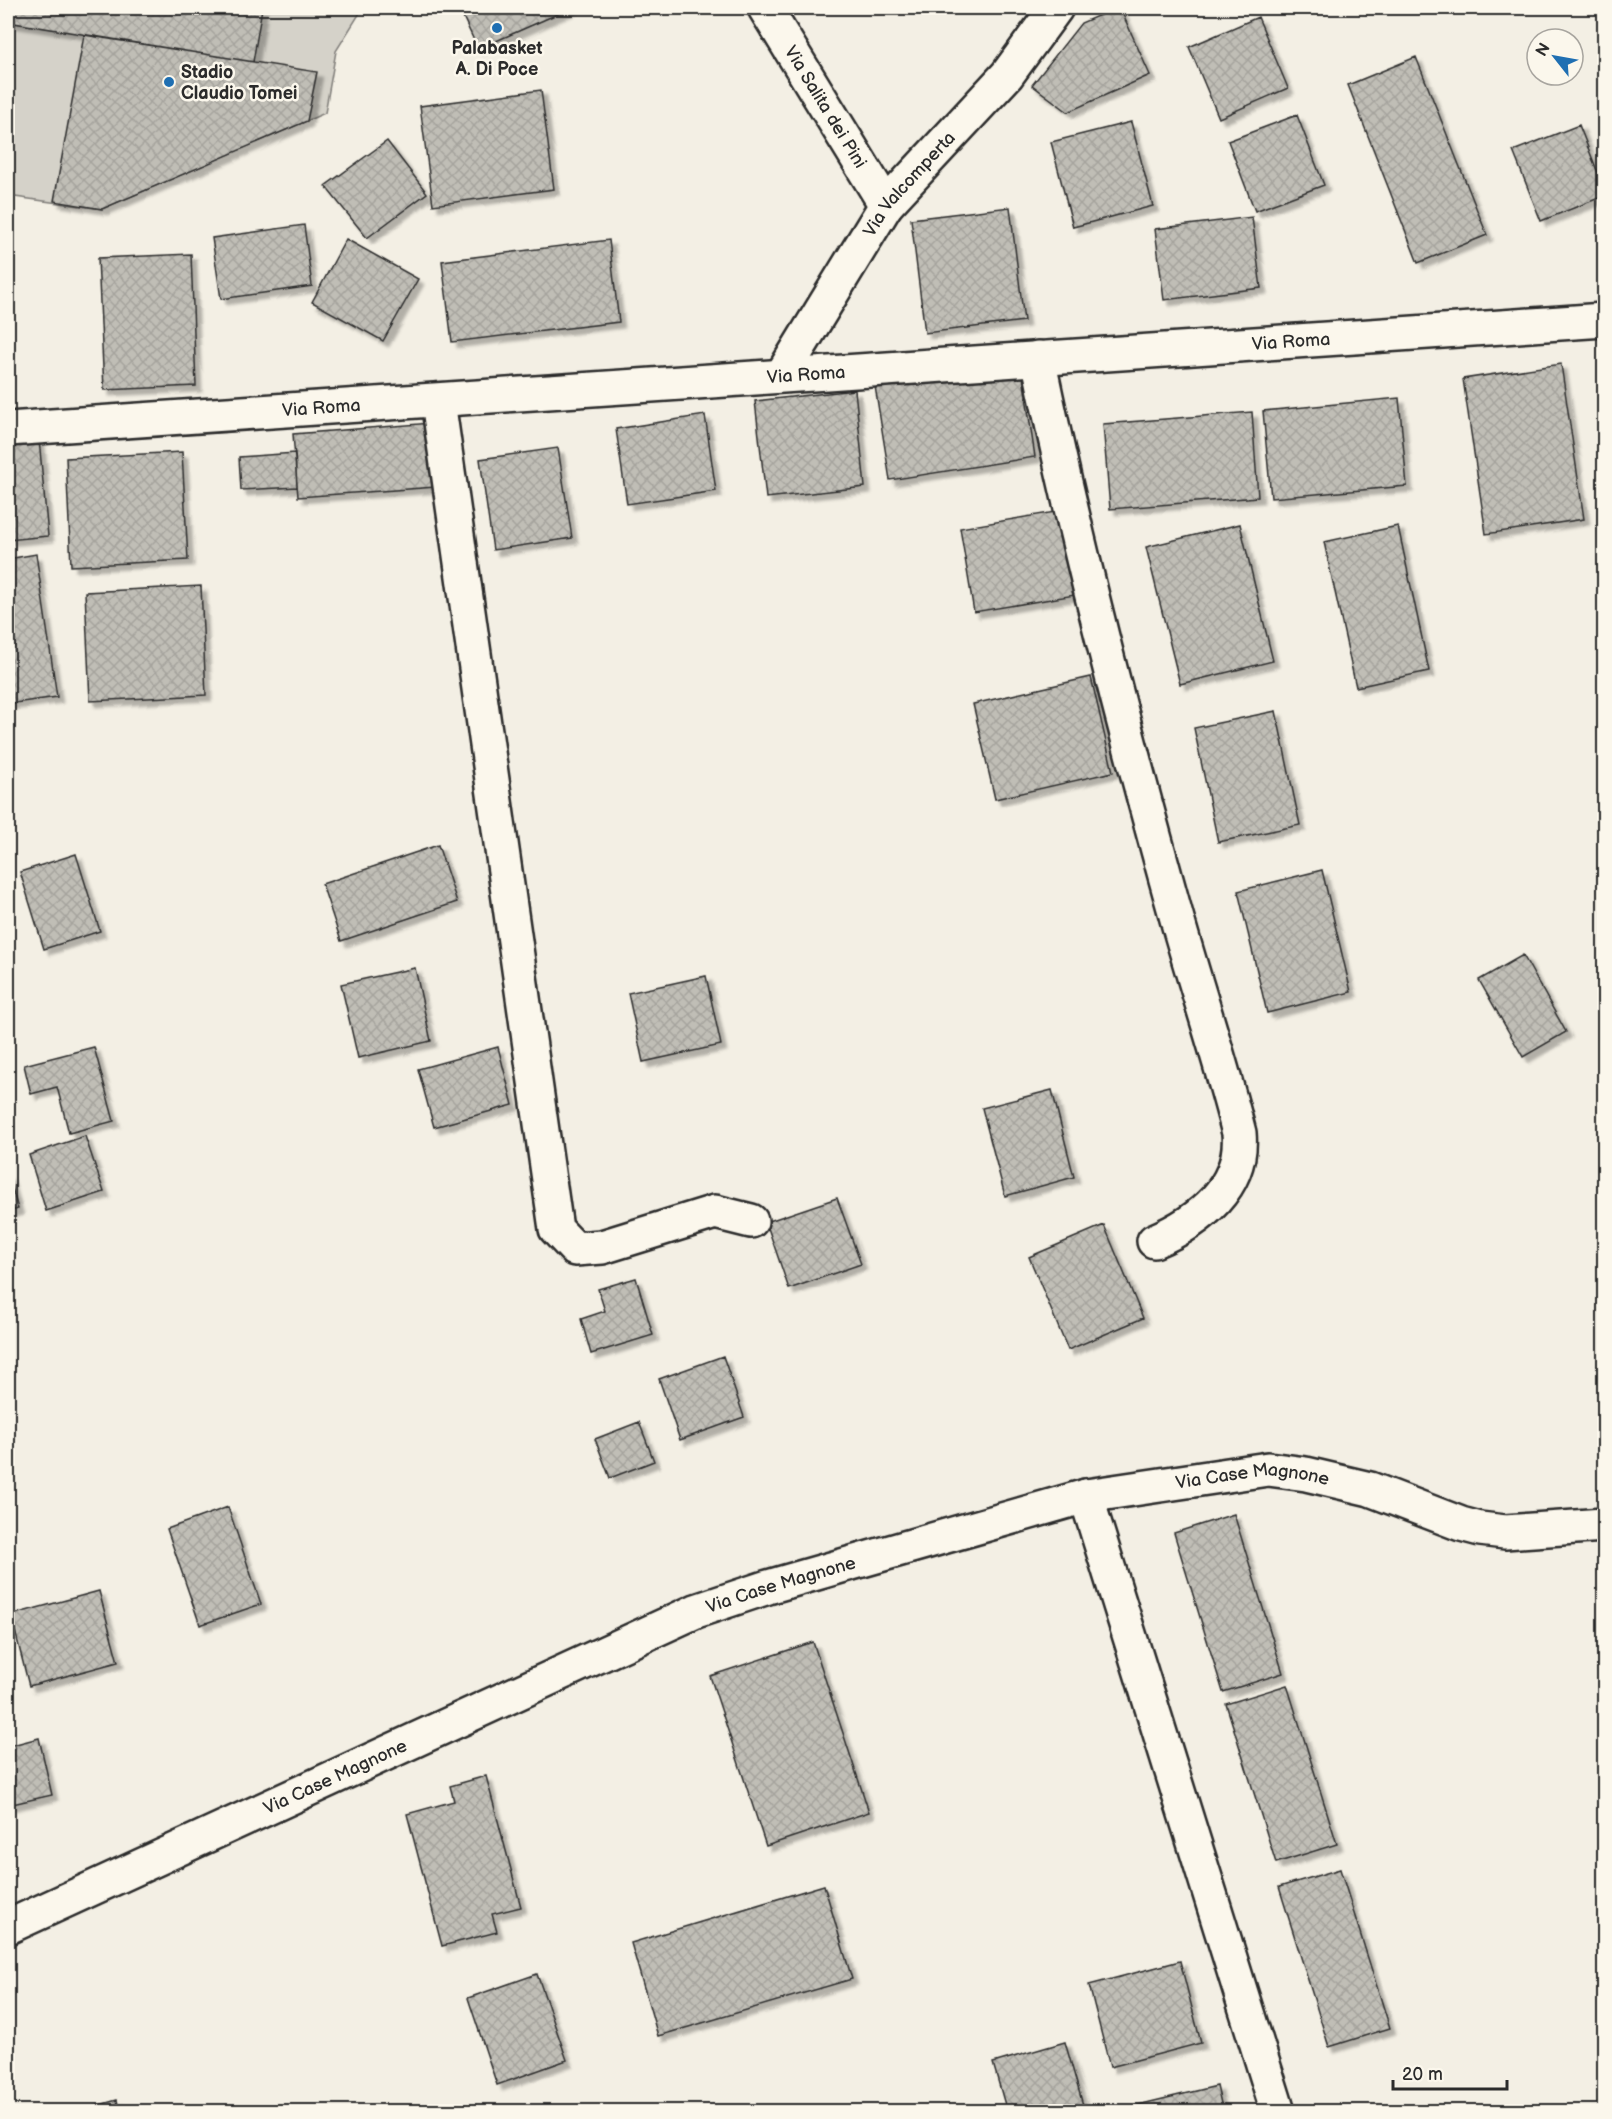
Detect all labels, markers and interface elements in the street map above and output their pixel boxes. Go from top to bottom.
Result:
marker: Palabasket A. Di Poce [490,21,504,35]
north arrow [1525,27,1585,87]
place label: Palabasket A. Di Poce [452,38,542,80]
text: N [1532,40,1555,60]
street label: Via Salita dei Pini [780,42,871,172]
place label: Stadio Claudio Tomei [181,62,297,104]
marker: Stadio Claudio Tomei [162,75,176,89]
street label: Via Valcomperta [859,128,960,241]
street label: Via Roma [1251,329,1331,355]
street label: Via Roma [766,362,846,388]
street label: Via Roma [281,395,361,421]
street label: Via Case Magnone [1174,1459,1332,1494]
street label: Via Case Magnone [704,1552,858,1618]
street label: Via Case Magnone [260,1735,411,1819]
scale bar [1393,2053,1507,2091]
text: 20 m [1402,2064,1443,2085]

